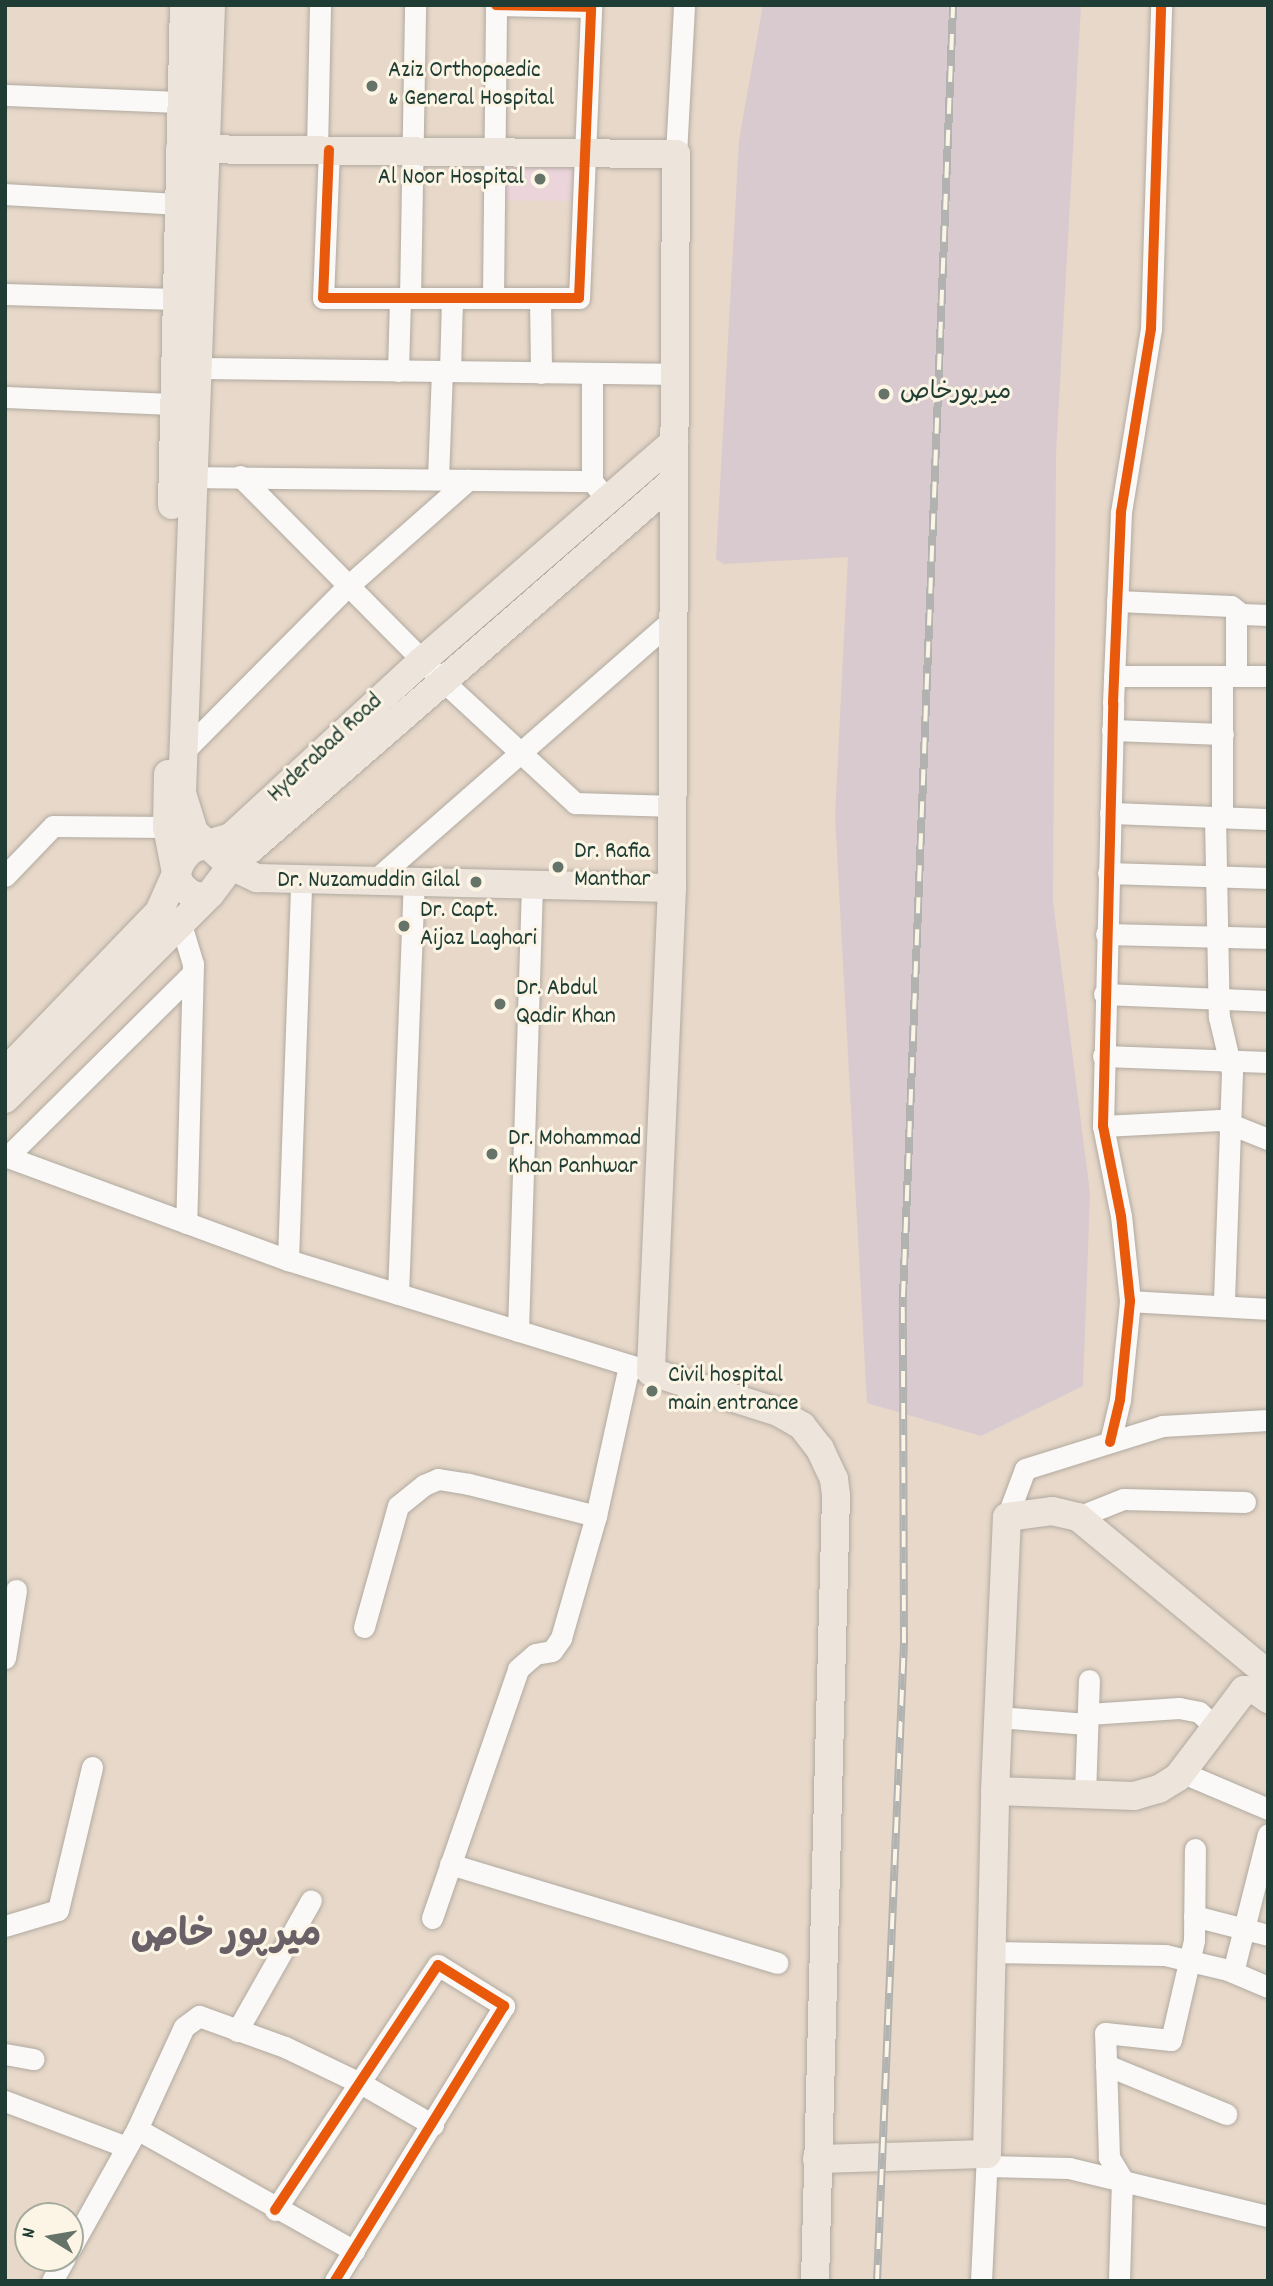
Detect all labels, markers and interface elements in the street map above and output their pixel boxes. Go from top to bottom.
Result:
place label: Aziz Orthopaedic & General Hospital [388,58,554,114]
marker: Aziz Orthopaedic & General Hospital [362,76,382,96]
place label: Al Noor Hospital [378,165,524,193]
marker: Al Noor Hospital [530,169,550,189]
place label: ميرپورخاص [900,380,1011,408]
marker: ميرپورخاص [874,384,894,404]
street label: Hyderabad Road [262,688,390,810]
place label: Dr. Rafia Manthar [574,839,650,895]
marker: Dr. Rafia Manthar [548,857,568,877]
place label: Dr. Nuzamuddin Gilal [277,868,460,896]
marker: Dr. Nuzamuddin Gilal [466,872,486,892]
place label: Dr. Capt. Aijaz Laghari [420,898,537,954]
marker: Dr. Capt. Aijaz Laghari [394,916,414,936]
place label: Dr. Abdul Qadir Khan [516,976,616,1032]
marker: Dr. Abdul Qadir Khan [490,994,510,1014]
place label: Dr. Mohammad Khan Panhwar [508,1126,641,1182]
marker: Dr. Mohammad Khan Panhwar [482,1144,502,1164]
place label: Civil hospital main entrance [668,1363,799,1419]
marker: Civil hospital main entrance [642,1381,662,1401]
district label: میرپور خاص [131,1915,321,1961]
north arrow [14,2202,84,2272]
text: N [16,2226,44,2240]

